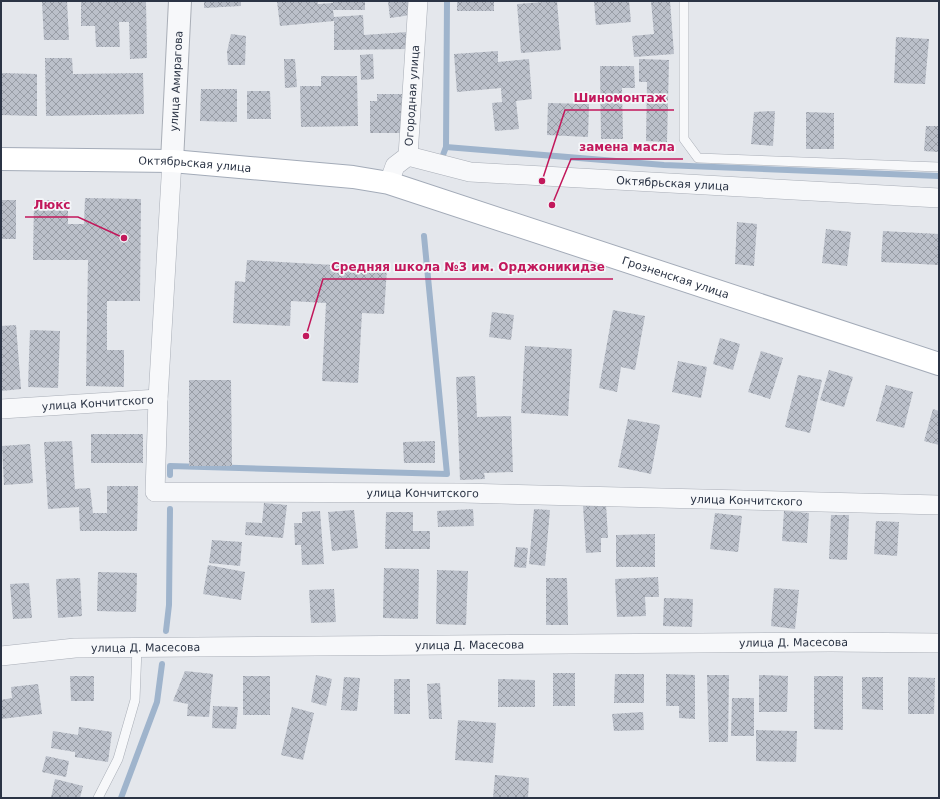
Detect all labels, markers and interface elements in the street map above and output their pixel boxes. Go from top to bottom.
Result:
street label: улица Амирагова [167,30,186,132]
street label: Огородная улица [403,45,422,147]
callout: Шиномонтаж [565,86,674,110]
text: Шиномонтаж [573,91,667,105]
callout: замена масла [571,135,683,159]
text: замена масла [579,140,675,154]
street label: Октябрьская улица [138,155,252,175]
street label: Октябрьская улица [616,174,729,193]
callout: Люкс [25,193,78,217]
text: Люкс [34,198,70,212]
street label: Грозненская улица [620,254,731,301]
callout: Средняя школа №3 им. Орджоникидзе [323,255,613,279]
text: Средняя школа №3 им. Орджоникидзе [331,260,605,274]
street label: улица Кончитского [41,393,155,413]
street label: улица Кончитского [366,487,479,500]
street label: улица Кончитского [690,493,803,509]
street label: улица Д. Масесова [739,636,848,650]
street label: улица Д. Масесова [415,638,524,652]
street label: улица Д. Масесова [91,641,200,655]

